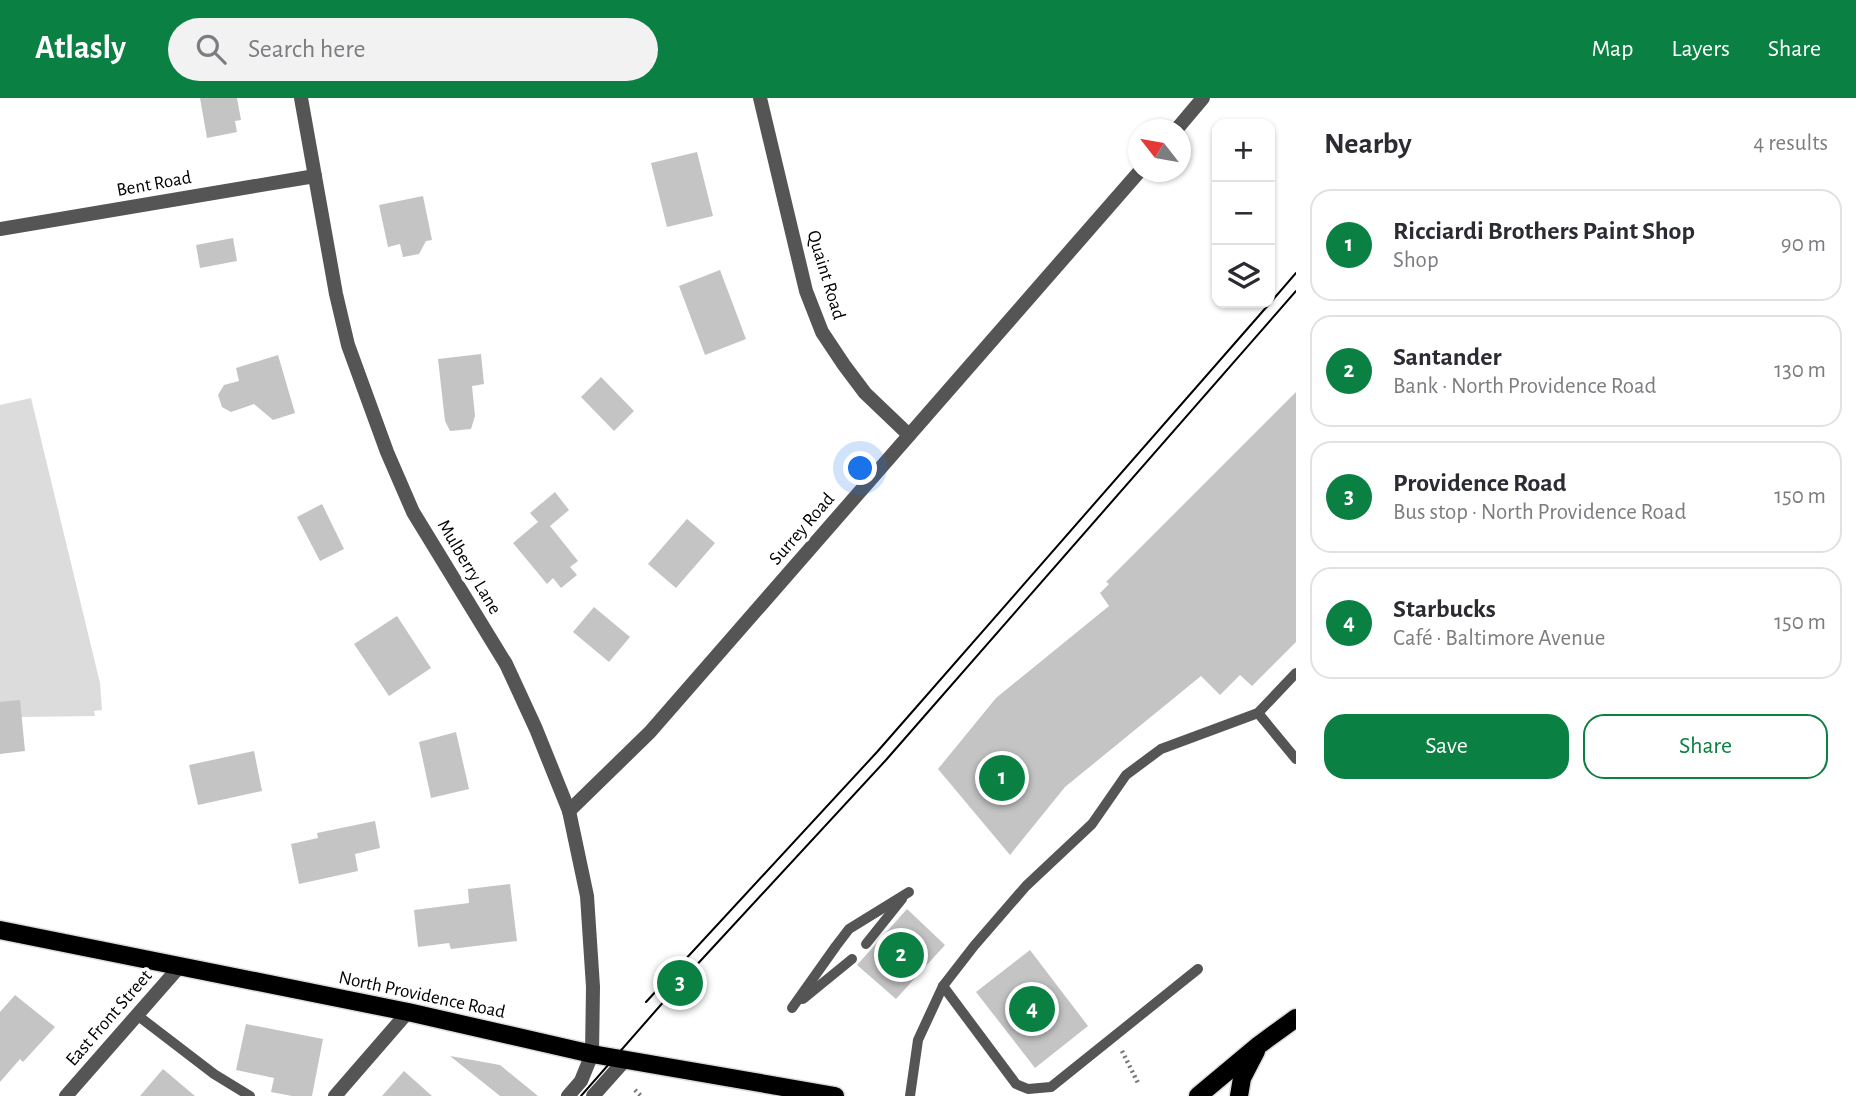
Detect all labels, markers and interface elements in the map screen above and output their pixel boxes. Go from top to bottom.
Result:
search box [168,18,658,81]
icon: search [192,30,230,68]
text: Atlasly [35,32,126,65]
text: Search here [248,36,366,62]
text: Map [1591,37,1633,61]
text: Layers [1671,37,1730,61]
text: Share [1768,37,1821,61]
north arrow [1128,119,1191,182]
map controls [1212,119,1275,308]
button: + [1212,119,1275,182]
text: Nearby [1324,129,1412,159]
text: 4 results [1753,132,1828,155]
street label: Bent Road [115,168,193,200]
button: − [1212,182,1275,245]
text: Ricciardi Brothers Paint Shop [1393,218,1695,244]
street label: Quaint Road [803,228,849,322]
text: 1 [1345,233,1353,256]
text: 90 m [1781,233,1826,256]
button: layers [1212,245,1275,308]
text: Shop [1393,249,1439,272]
text: Santander [1393,344,1502,370]
text: 2 [1344,359,1354,382]
text: 130 m [1774,359,1826,382]
text: Bank · North Providence Road [1393,375,1657,398]
your location [843,451,877,485]
text: Providence Road [1393,470,1567,496]
text: 3 [1344,485,1354,508]
text: 150 m [1774,485,1826,508]
street label: Surrey Road [766,489,838,569]
text: Bus stop · North Providence Road [1393,501,1686,524]
street label: Mulberry Lane [433,517,505,617]
text: Starbucks [1393,596,1496,622]
text: 4 [1343,611,1355,634]
text: 150 m [1774,611,1826,634]
text: Café · Baltimore Avenue [1393,627,1605,650]
button: Save [1324,714,1569,779]
button: Share [1583,714,1828,779]
pin: 1 [979,752,1025,804]
pin: 2 [878,929,924,981]
pin: 3 [657,957,703,1009]
street label: East Front Street [62,966,156,1070]
street label: North Providence Road [337,968,507,1022]
pin: 4 [1009,983,1055,1035]

